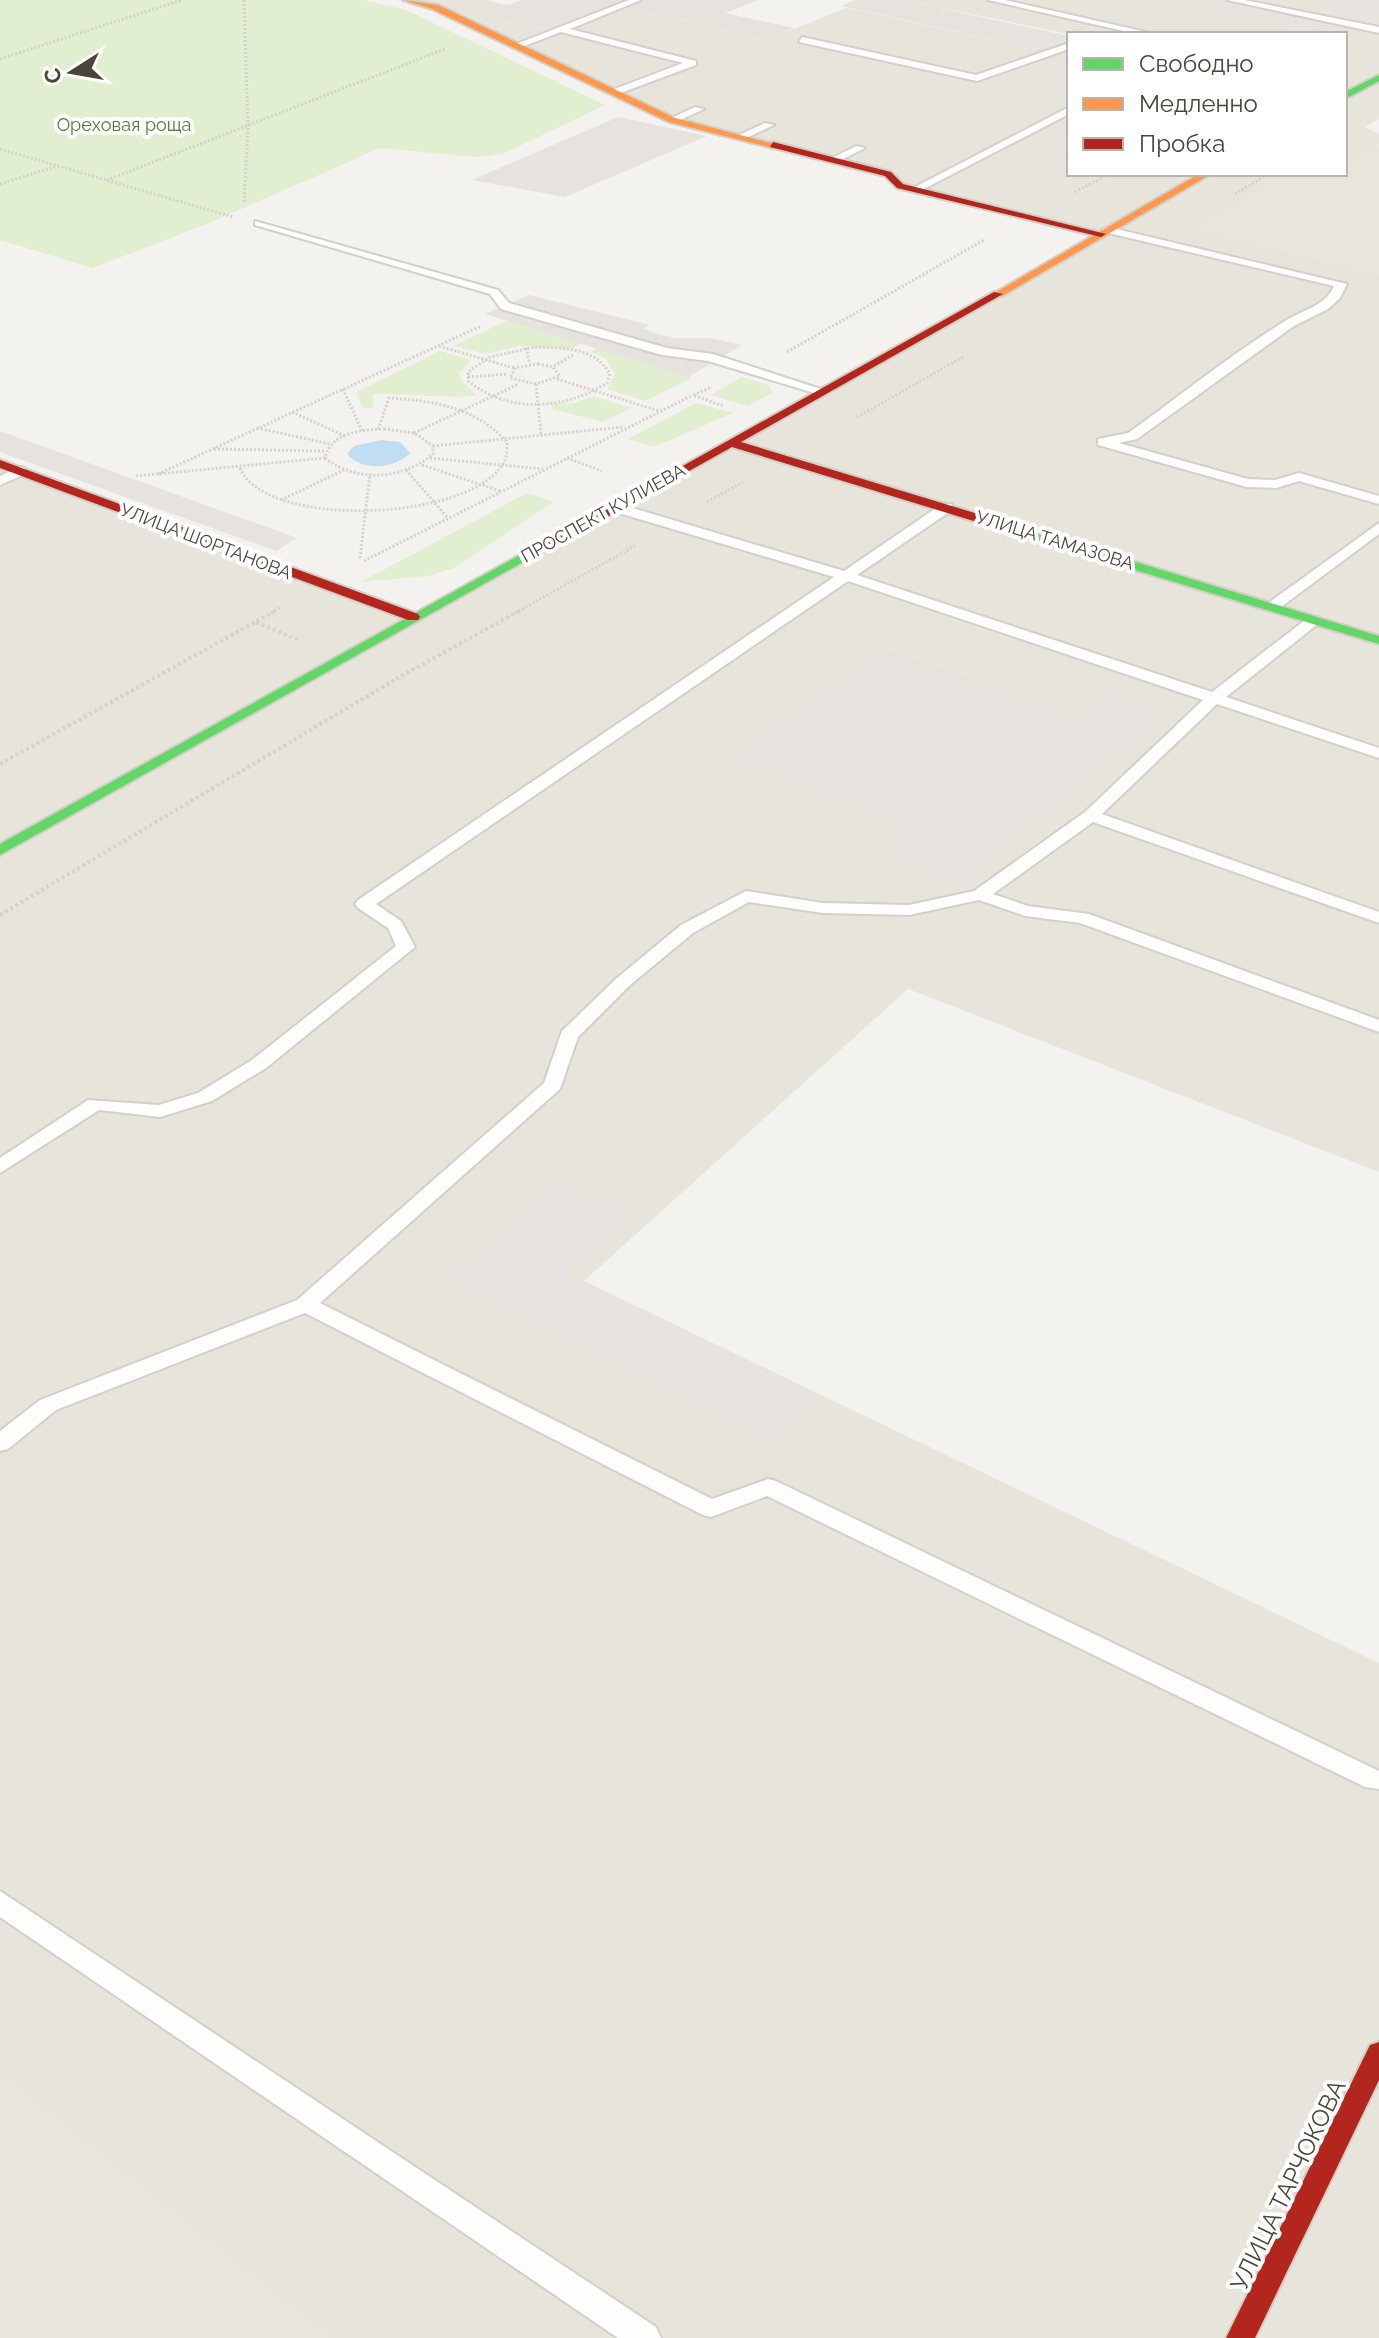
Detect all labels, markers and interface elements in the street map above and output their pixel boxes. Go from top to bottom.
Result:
north arrow [32,32,112,112]
legend [1067,32,1347,176]
text: Свободно [1139,49,1254,78]
text: С [38,66,67,86]
text: Медленно [1139,89,1258,118]
park label: Ореховая роща [57,114,191,135]
text: Пробка [1139,129,1225,158]
street label: ПРОСПЕКТ КУЛИЕВА [517,459,689,567]
street label: УЛИЦА ШОРТАНОВА [117,499,295,583]
street label: УЛИЦА ТАМАЗОВА [974,506,1136,574]
street label: УЛИЦА ТАРЧОКОВА [1224,2075,1352,2295]

